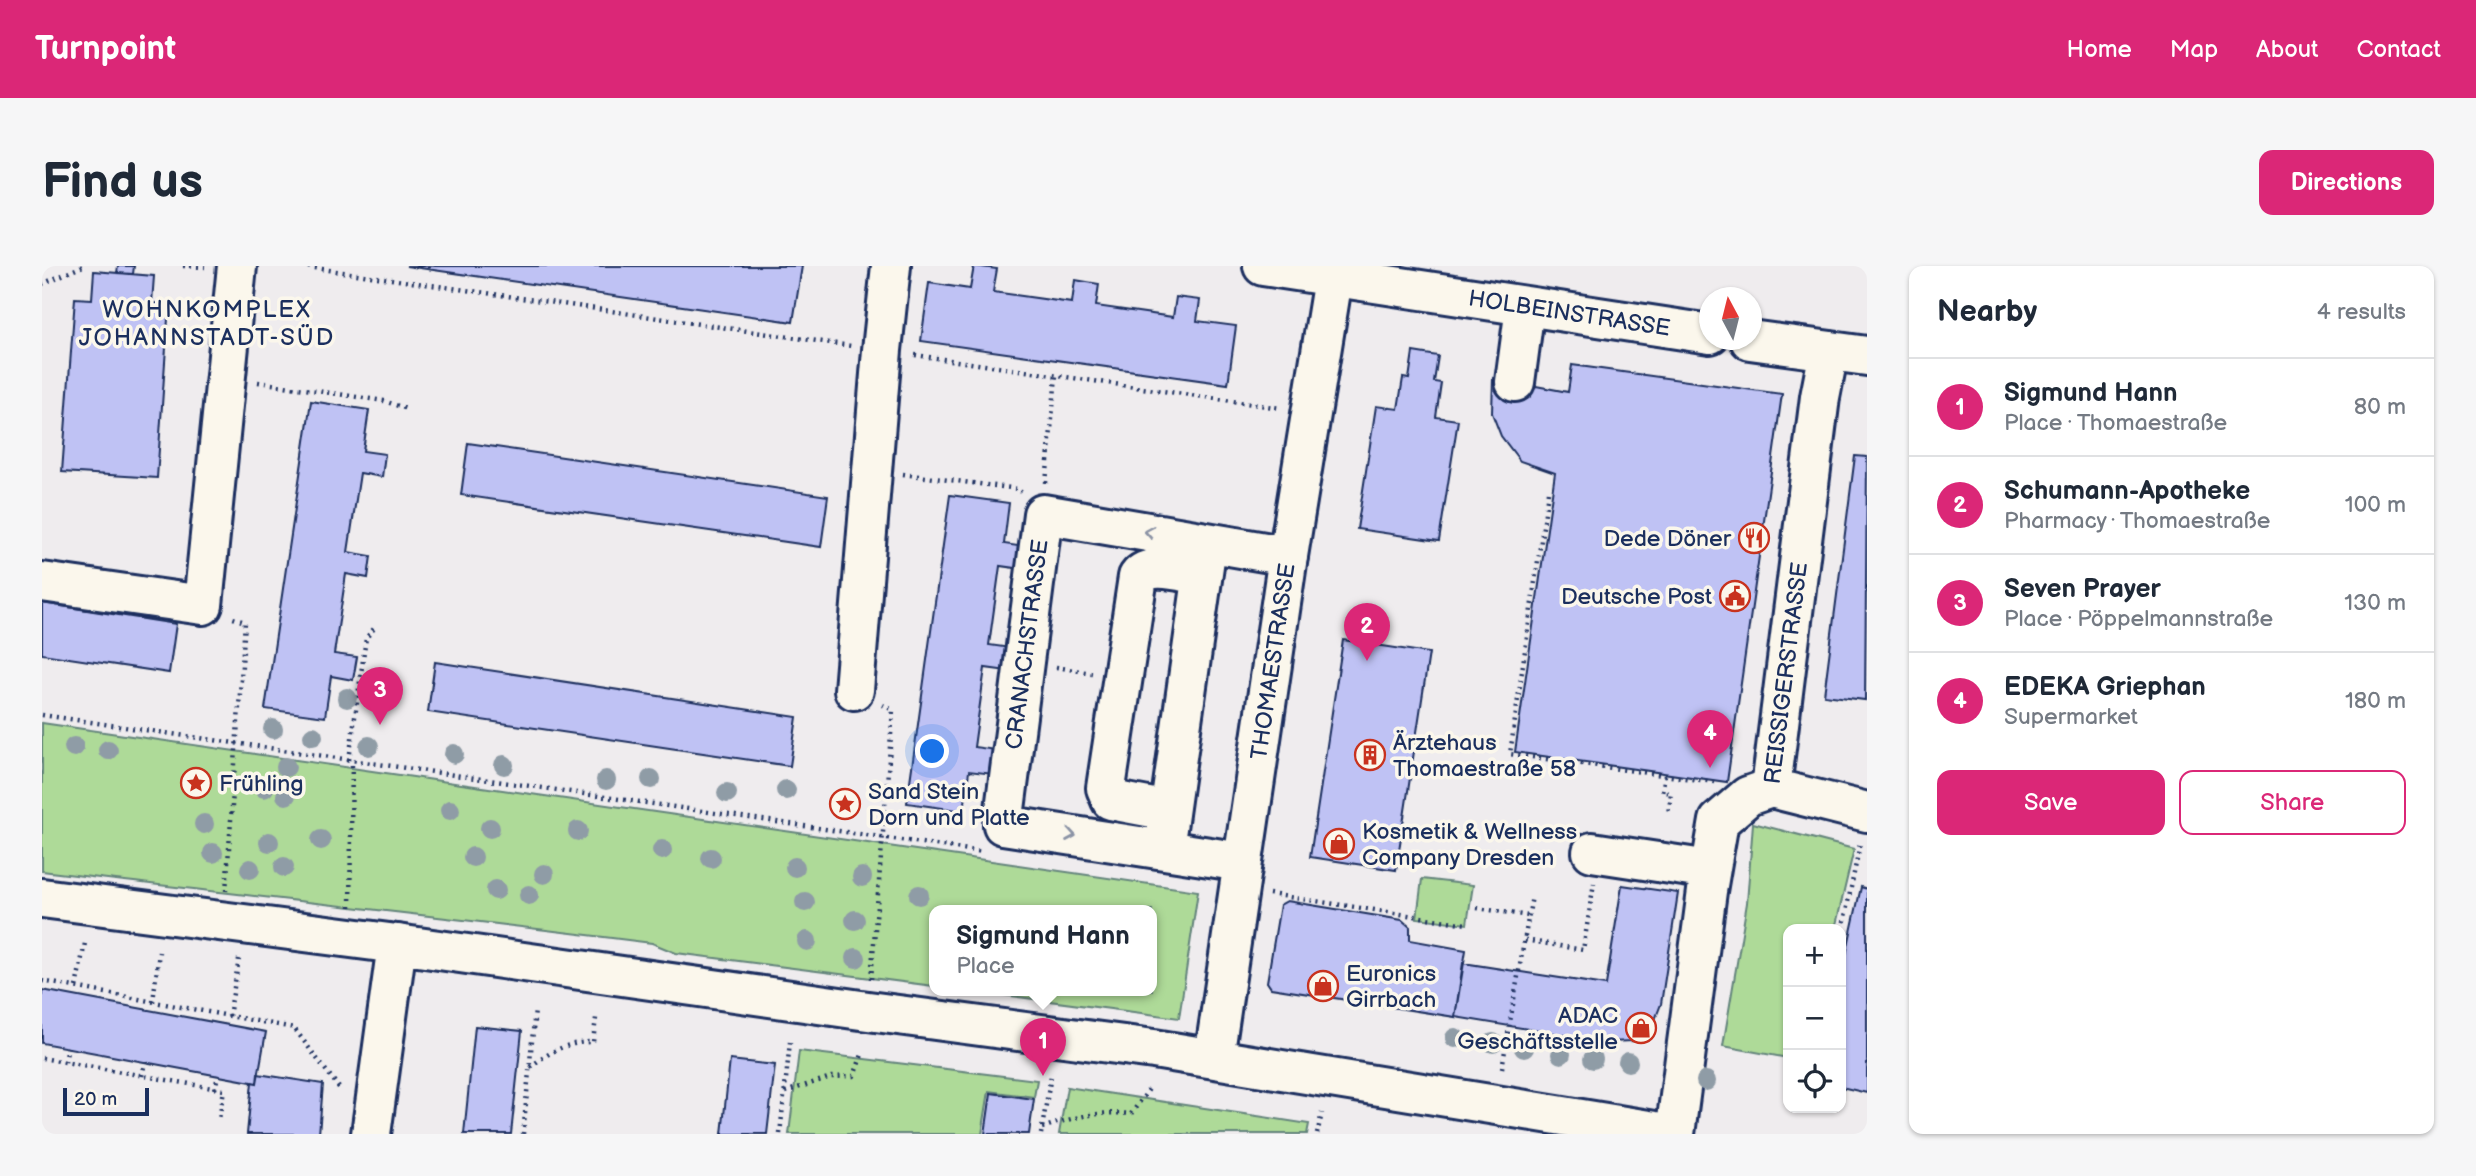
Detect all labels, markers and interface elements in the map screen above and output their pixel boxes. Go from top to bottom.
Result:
text: Turnpoint [35,29,176,69]
text: Home [2067,35,2132,64]
text: Map [2170,35,2218,64]
text: About [2256,35,2318,64]
text: Contact [2356,35,2441,64]
button: Directions [2259,150,2434,215]
text: Find us [42,153,203,212]
street label: HOLBEINSTRASSE [1467,284,1672,343]
north arrow [1699,287,1762,350]
text: Nearby [1937,294,2037,330]
district label: WOHNKOMPLEX JOHANNSTADT-SÜD [79,295,335,352]
text: 4 results [2317,298,2406,326]
text: Sigmund Hann [2004,378,2177,409]
text: 1 [1955,393,1965,421]
text: 80 m [2354,393,2406,421]
text: Place · Thomaestraße [2004,409,2227,437]
text: Schumann-Apotheke [2004,476,2250,507]
text: 2 [1953,491,1967,519]
text: 100 m [2345,491,2406,519]
text: Pharmacy · Thomaestraße [2004,507,2270,535]
restaurant icon: Dede Döner [1737,521,1771,555]
one-way arrow [1143,525,1154,540]
place label: Dede Döner [1604,525,1732,553]
street label: CRANACHSTRASSE [1000,538,1055,751]
street label: THOMAESTRASSE [1245,561,1302,761]
street label: REISSIGERSTRASSE [1759,561,1814,786]
text: Seven Prayer [2004,574,2161,605]
public building icon: Deutsche Post [1718,579,1752,613]
place label: Deutsche Post [1561,583,1712,611]
text: 3 [1953,589,1967,617]
text: 130 m [2344,589,2406,617]
pin: 2 [1344,603,1390,661]
text: Place · Pöppelmannstraße [2004,605,2273,633]
pin: 3 [357,667,403,725]
text: EDEKA Griephan [2004,672,2206,703]
text: 4 [1953,687,1967,715]
text: 180 m [2345,687,2406,715]
text: Supermarket [2004,703,2138,731]
pin: 4 [1687,710,1733,768]
place label: Ärztehaus Thomaestraße 58 [1393,729,1576,783]
your location [915,734,949,768]
building icon: Ärztehaus Thomaestraße 58 [1353,738,1387,772]
place icon: Frühling [179,766,213,800]
place label: Frühling [219,770,303,798]
button: Save [1937,770,2165,835]
button: Share [2179,770,2406,835]
place label: Sand Stein Dorn und Platte [868,778,1030,832]
place icon: Sand Stein Dorn und Platte [828,787,862,821]
place label: Kosmetik & Wellness Company Dresden [1362,818,1577,872]
one-way arrow [1065,827,1077,842]
shop icon: Kosmetik & Wellness Company Dresden [1322,827,1356,861]
popup [929,905,1157,996]
text: Sigmund Hann [956,921,1130,952]
map controls [1783,924,1846,1113]
button: + [1783,924,1846,987]
text: Place [956,952,1015,980]
place label: Euronics Girrbach [1346,960,1436,1014]
shop icon: Euronics Girrbach [1306,969,1340,1003]
button: − [1783,987,1846,1050]
place label: ADAC Geschäftsstelle [1457,1002,1618,1056]
shop icon: ADAC Geschäftsstelle [1624,1011,1658,1045]
pin: 1 [1020,1018,1066,1076]
button: locate [1783,1050,1846,1113]
scale bar [63,1085,149,1117]
text: 20 m [74,1088,117,1111]

